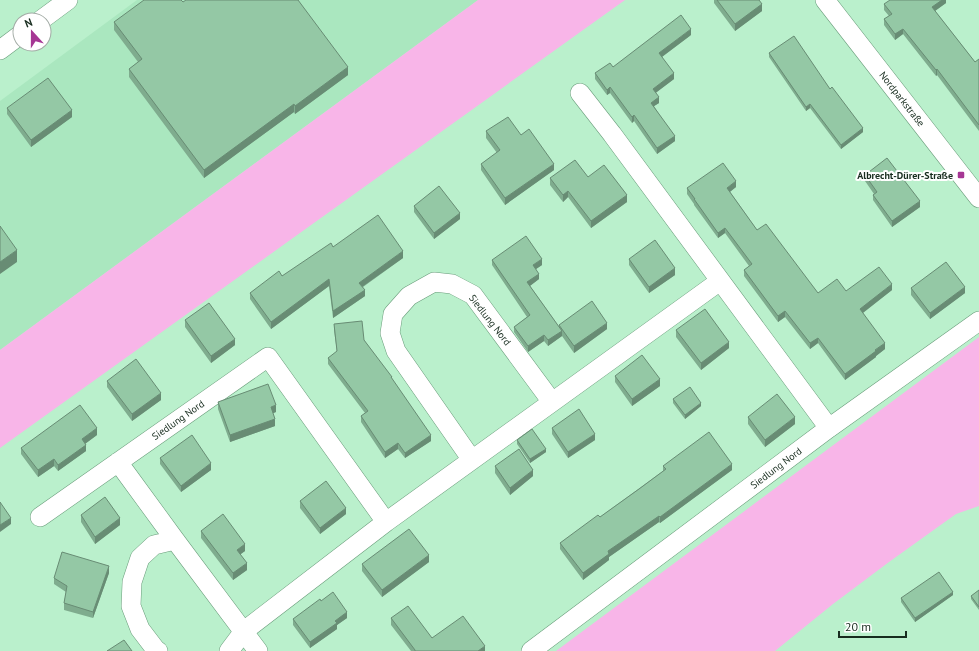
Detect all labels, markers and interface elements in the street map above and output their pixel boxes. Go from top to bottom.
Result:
north arrow [12,12,52,52]
text: N [23,15,34,30]
street label: Nordparkstraße [876,69,928,129]
place label: Albrecht-Dürer-Straße [857,169,953,182]
marker: Albrecht-Dürer-Straße [956,170,966,180]
street label: Siedlung Nord [466,292,514,348]
street label: Siedlung Nord [149,397,207,443]
street label: Siedlung Nord [748,444,804,492]
scale bar [839,613,906,639]
text: 20 m [845,619,871,634]

